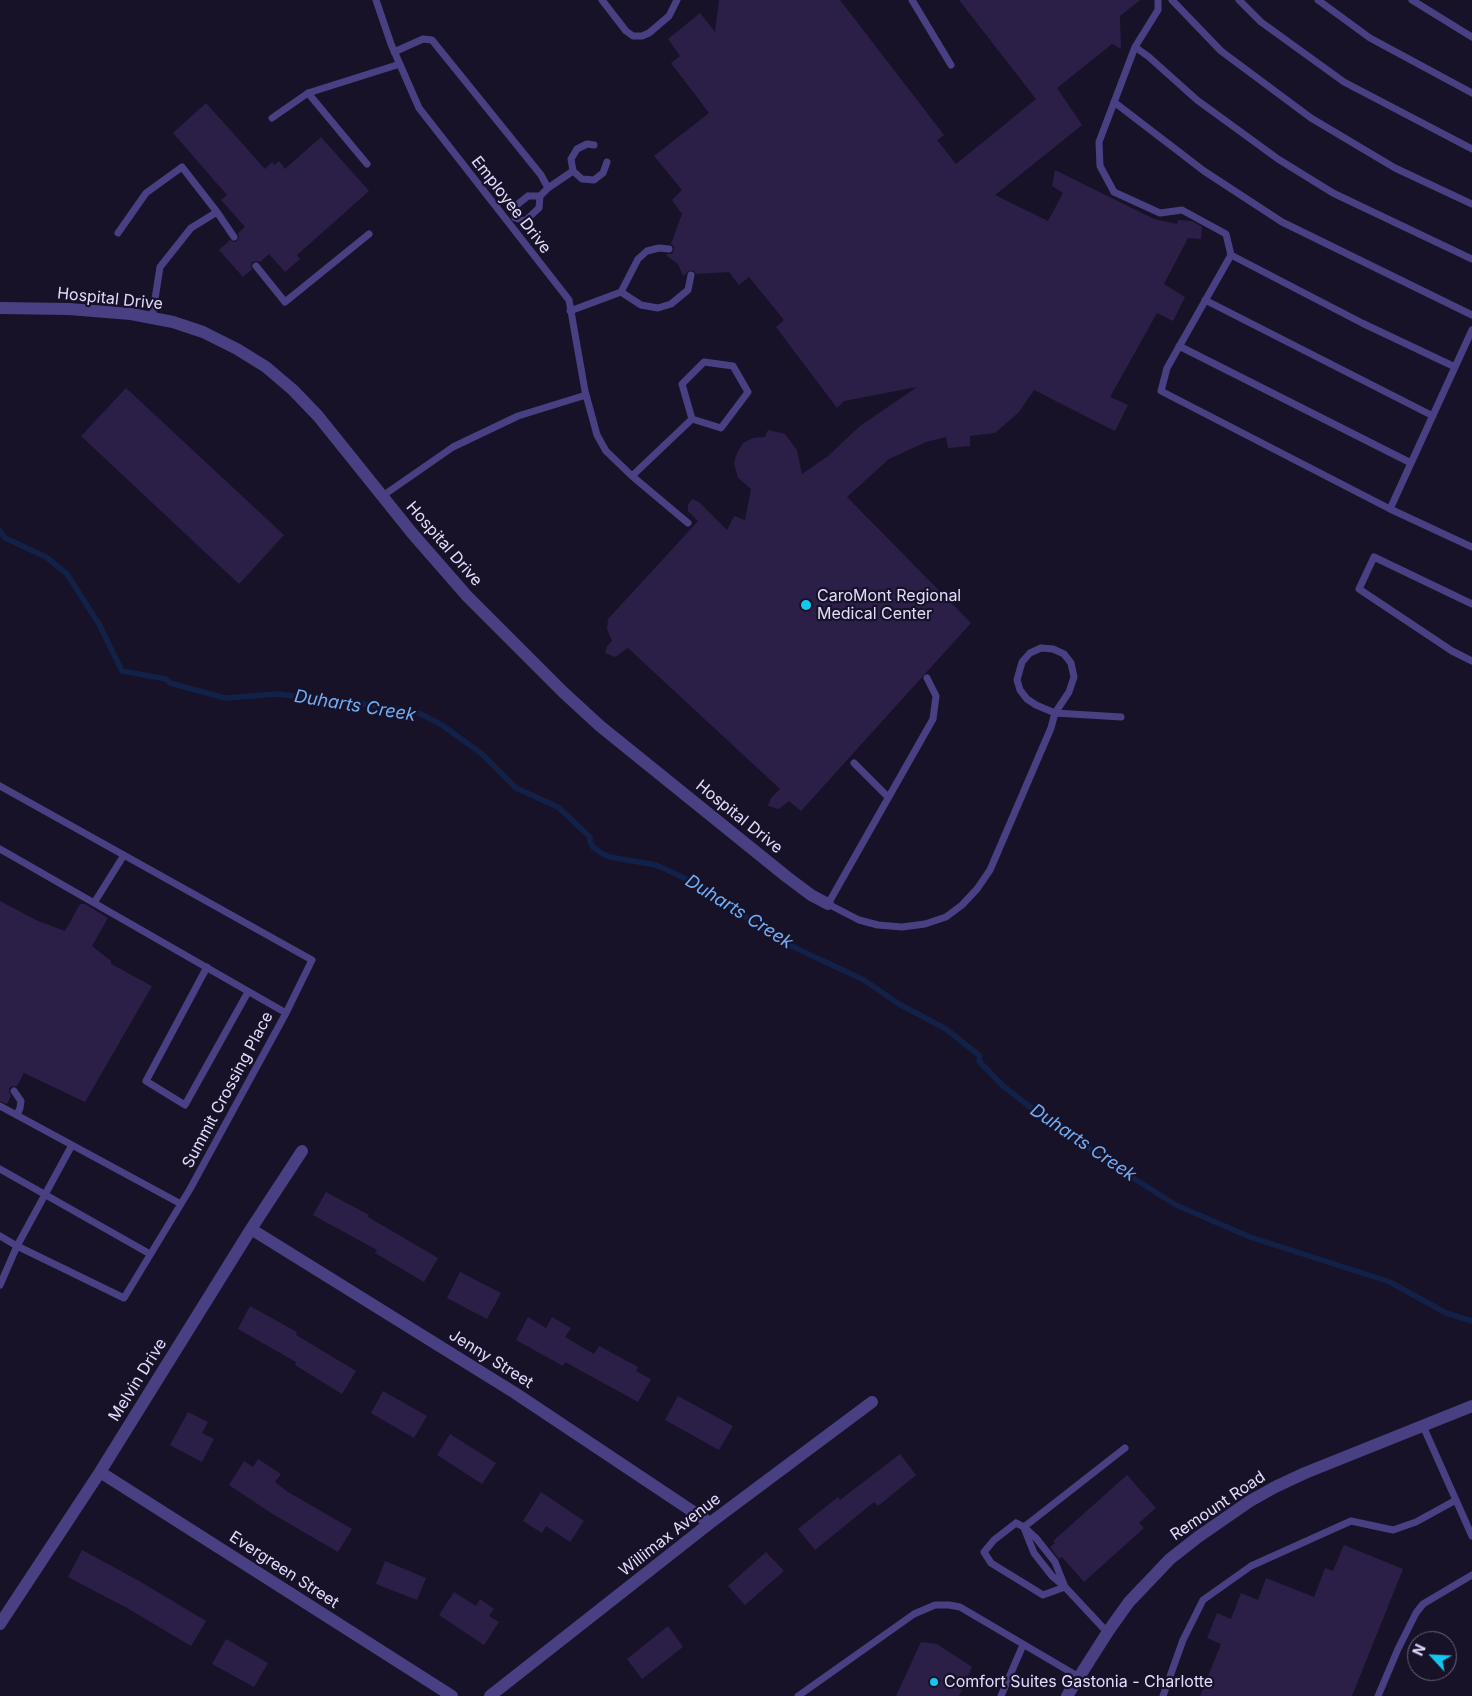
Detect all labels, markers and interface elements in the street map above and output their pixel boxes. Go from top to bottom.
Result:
street label: Employee Drive [467,153,555,257]
street label: Hospital Drive [56,284,164,314]
street label: Hospital Drive [402,498,486,590]
place label: CaroMont Regional Medical Center [817,586,961,624]
marker: CaroMont Regional Medical Center [799,598,813,612]
water label: Duharts Creek [293,686,417,726]
street label: Hospital Drive [692,776,786,858]
water label: Duharts Creek [681,870,797,954]
street label: Summit Crossing Place [179,1008,277,1172]
water label: Duharts Creek [1026,1100,1140,1186]
street label: Jenny Street [445,1325,537,1393]
street label: Melvin Drive [105,1335,171,1425]
street label: Remount Road [1167,1467,1269,1545]
street label: Willimax Avenue [615,1489,725,1581]
street label: Evergreen Street [226,1527,342,1613]
north arrow [1407,1631,1457,1681]
text: N [1409,1641,1429,1658]
place label: Comfort Suites Gastonia - Charlotte [944,1672,1213,1692]
marker: Comfort Suites Gastonia - Charlotte [928,1676,940,1688]

